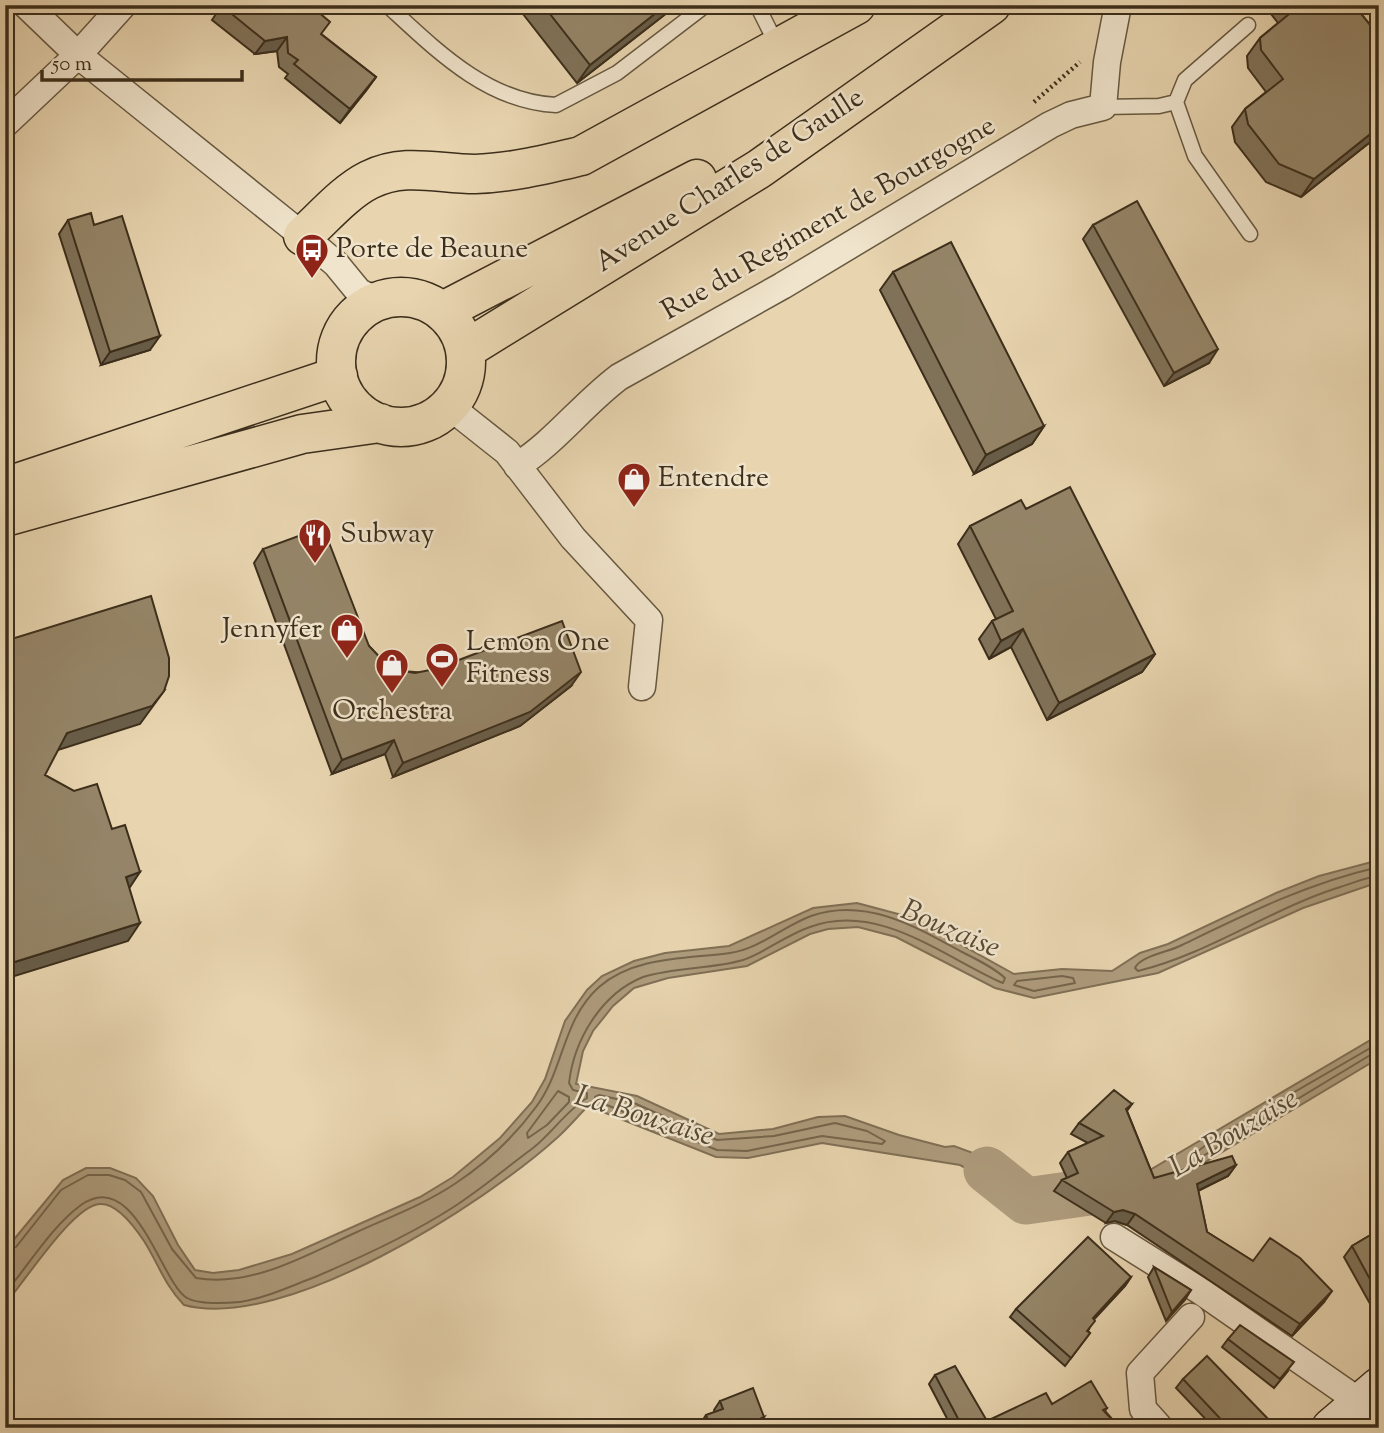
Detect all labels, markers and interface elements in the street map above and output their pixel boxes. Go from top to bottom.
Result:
scale bar [42,38,242,82]
text: 50 m [51,50,92,80]
street label: Avenue Charles de Gaulle [588,79,872,283]
street label: Rue du Regiment de Bourgogne [655,107,1003,331]
place label: Porte de Beaune [336,230,528,270]
bus stop icon: Porte de Beaune [293,231,331,280]
place label: Entendre [658,459,769,499]
shop icon: Entendre [615,460,653,509]
place label: Subway [340,515,435,555]
restaurant icon: Subway [296,516,334,565]
place label: Jennyfer [220,610,322,650]
shop icon: Jennyfer [328,611,366,660]
place label: Lemon One Fitness [466,623,610,695]
sports icon: Lemon One Fitness [423,640,461,689]
shop icon: Orchestra [373,646,411,695]
place label: Orchestra [332,692,452,732]
water label: Bouzaise [894,890,1006,970]
water label: La Bouzaise [569,1075,719,1159]
water label: La Bouzaise [1161,1079,1307,1189]

